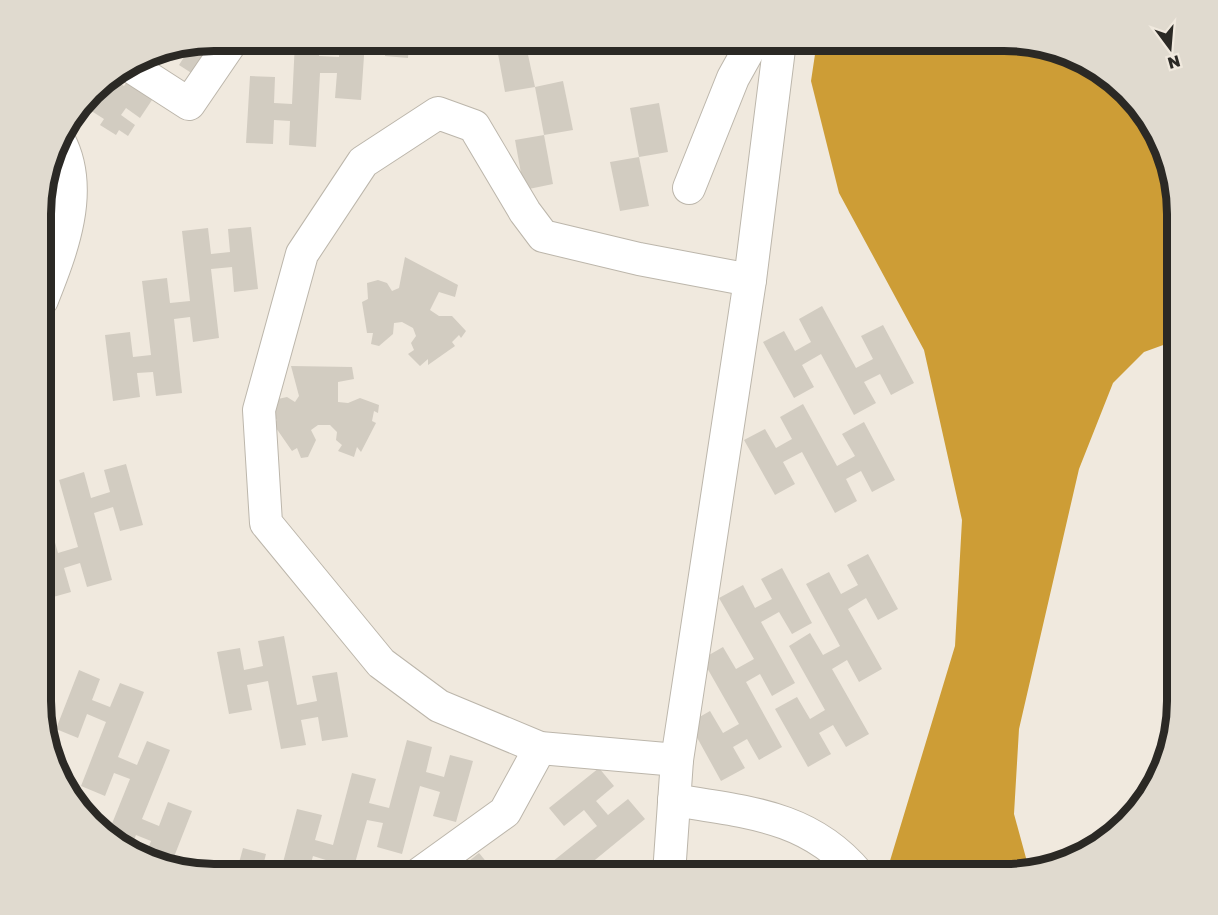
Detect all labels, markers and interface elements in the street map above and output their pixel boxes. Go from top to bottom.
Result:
north arrow [1140,18,1200,78]
text: N [1166,51,1183,74]

